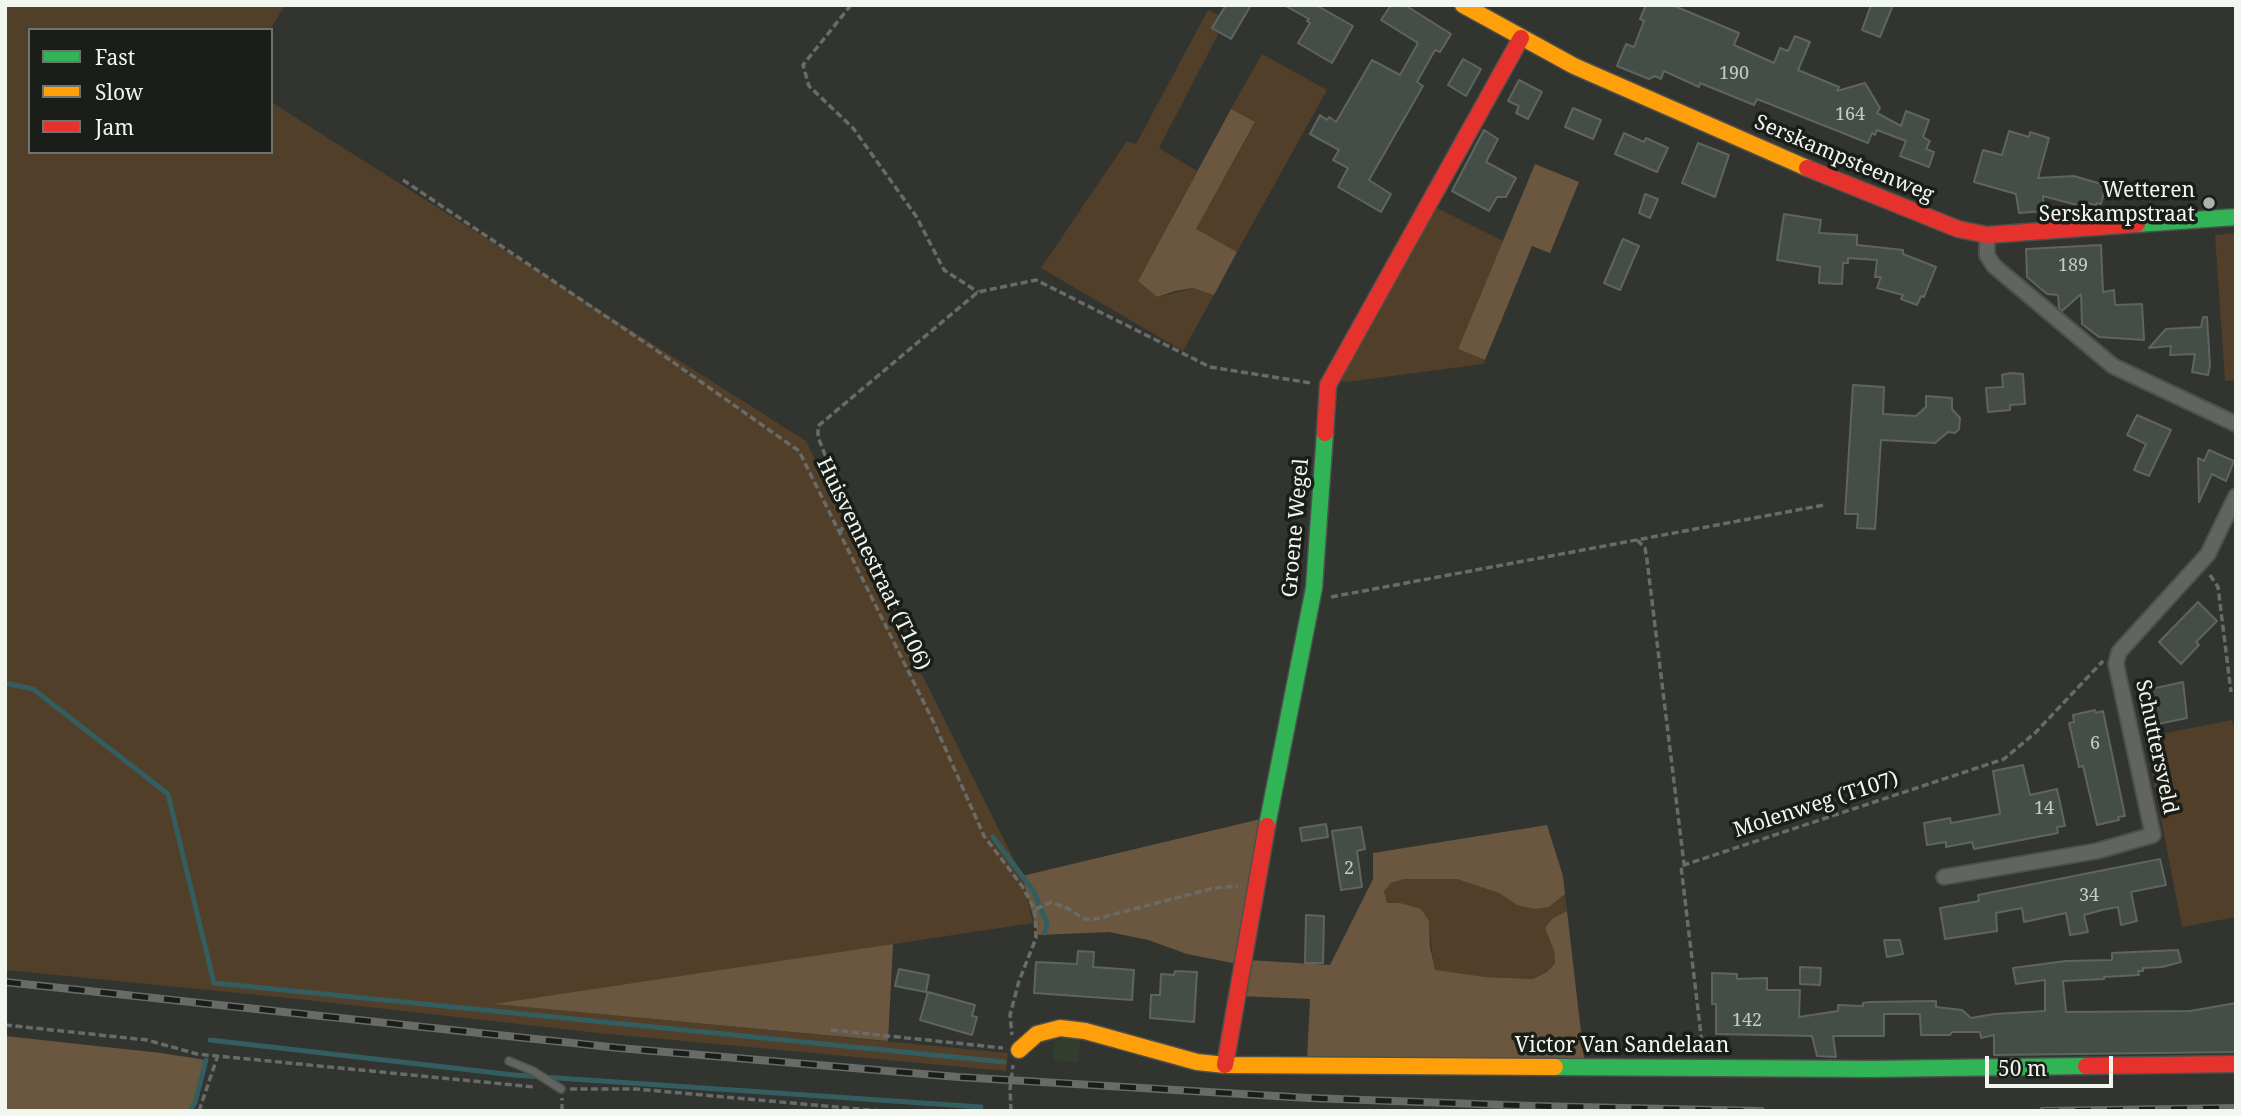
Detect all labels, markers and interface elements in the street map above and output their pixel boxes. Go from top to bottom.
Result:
legend [28,28,273,154]
text: Fast [95,43,135,71]
house number: 190 [1719,63,1749,85]
text: Slow [95,78,143,106]
house number: 164 [1835,104,1865,126]
street label: Serskampsteenweg [1751,110,1937,208]
text: Jam [95,113,134,141]
place label: Wetteren Serskampstraat [2039,178,2195,228]
marker: Wetteren Serskampstraat [2201,195,2217,211]
house number: 189 [2058,255,2088,277]
street label: Huisvennestraat (T106) [811,454,935,674]
street label: Groene Wegel [1277,457,1315,599]
street label: Schuttersveld [2129,678,2183,816]
house number: 6 [2090,733,2100,755]
street label: Molenweg (T107) [1730,766,1902,844]
house number: 14 [2034,798,2054,820]
house number: 2 [1344,858,1354,880]
house number: 34 [2079,885,2099,907]
house number: 142 [1732,1010,1762,1032]
street label: Victor Van Sandelaan [1515,1033,1729,1059]
scale bar [1989,1042,2117,1086]
text: 50 m [1998,1054,2047,1082]

